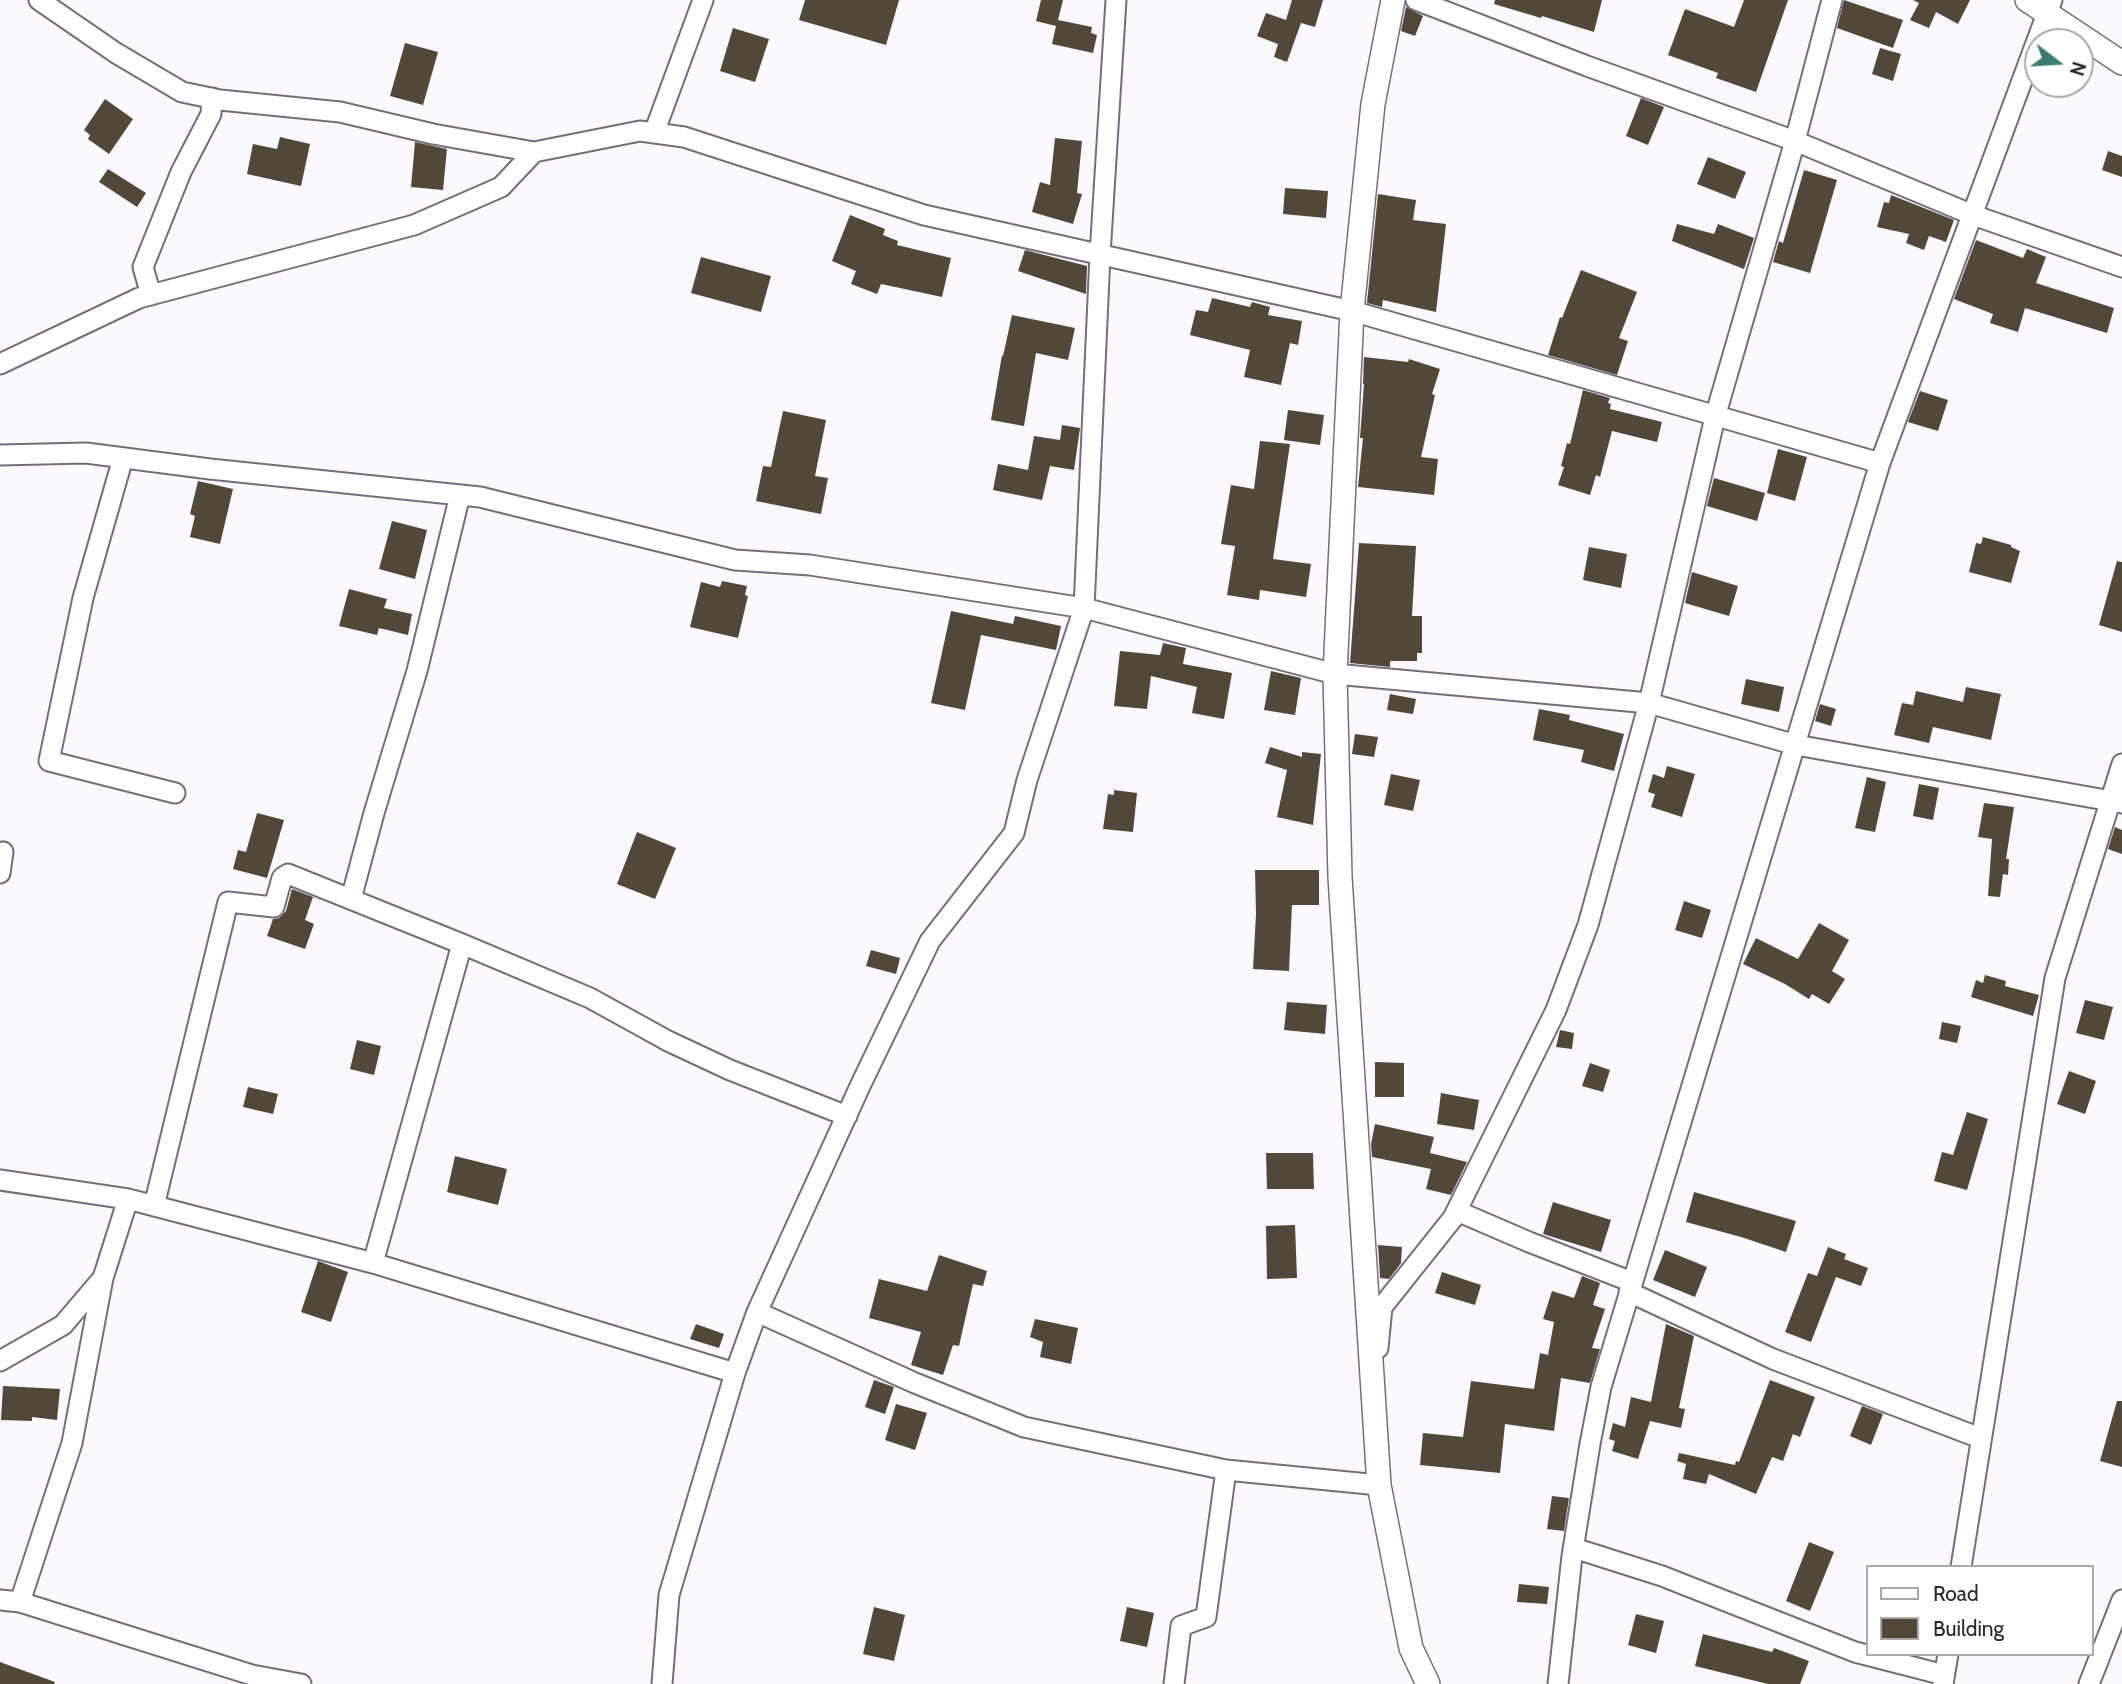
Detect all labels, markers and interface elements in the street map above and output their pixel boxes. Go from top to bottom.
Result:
north arrow [2024,28,2094,98]
text: N [2065,59,2091,78]
legend [1867,1565,2094,1656]
text: Road [1933,1581,1979,1606]
text: Building [1933,1616,2004,1641]

